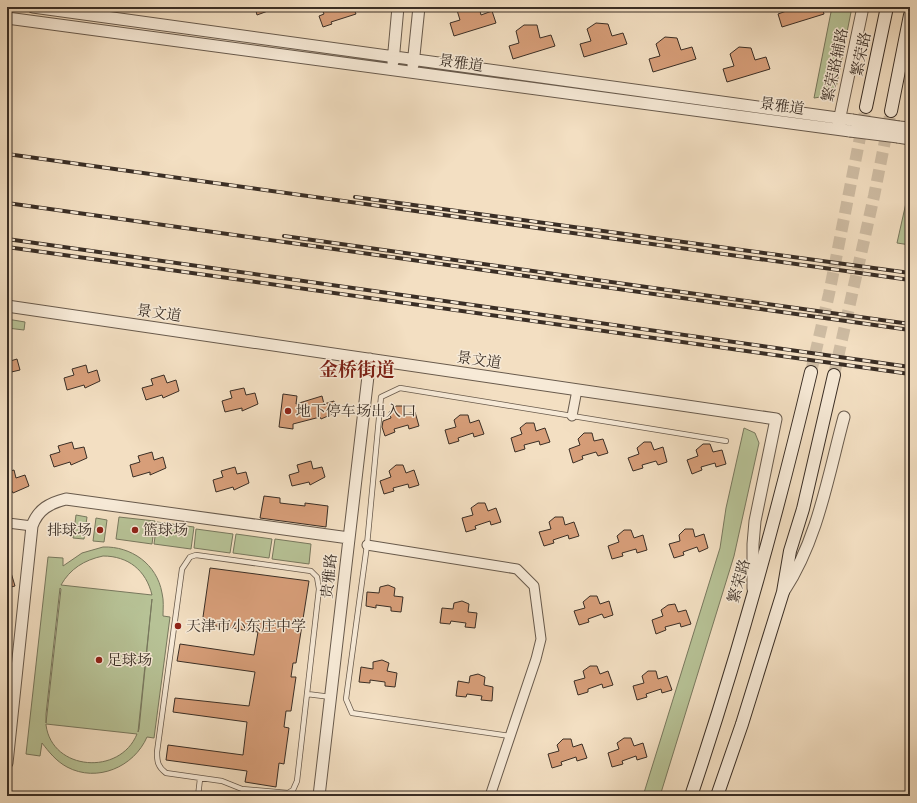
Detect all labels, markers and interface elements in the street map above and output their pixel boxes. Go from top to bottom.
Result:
street label: 繁荣路辅路 [818,26,855,104]
street label: 繁荣路 [848,30,877,79]
street label: 景雅道 [437,51,485,78]
street label: 景雅道 [758,94,806,121]
street label: 景文道 [135,301,183,328]
street label: 景文道 [455,348,503,375]
district label: 金桥街道 [319,358,395,385]
place label: 地下停车场出入口 [296,402,416,423]
marker: 地下停车场出入口 [283,406,293,416]
place label: 排球场 [47,521,92,542]
place label: 篮球场 [143,521,188,542]
marker: 排球场 [95,525,105,535]
marker: 篮球场 [130,525,140,535]
street label: 贵雅路 [318,553,343,600]
street label: 繁荣路 [724,557,757,606]
place label: 天津市小东庄中学 [186,617,306,638]
marker: 天津市小东庄中学 [173,621,183,631]
place label: 足球场 [107,651,152,672]
marker: 足球场 [94,655,104,665]

